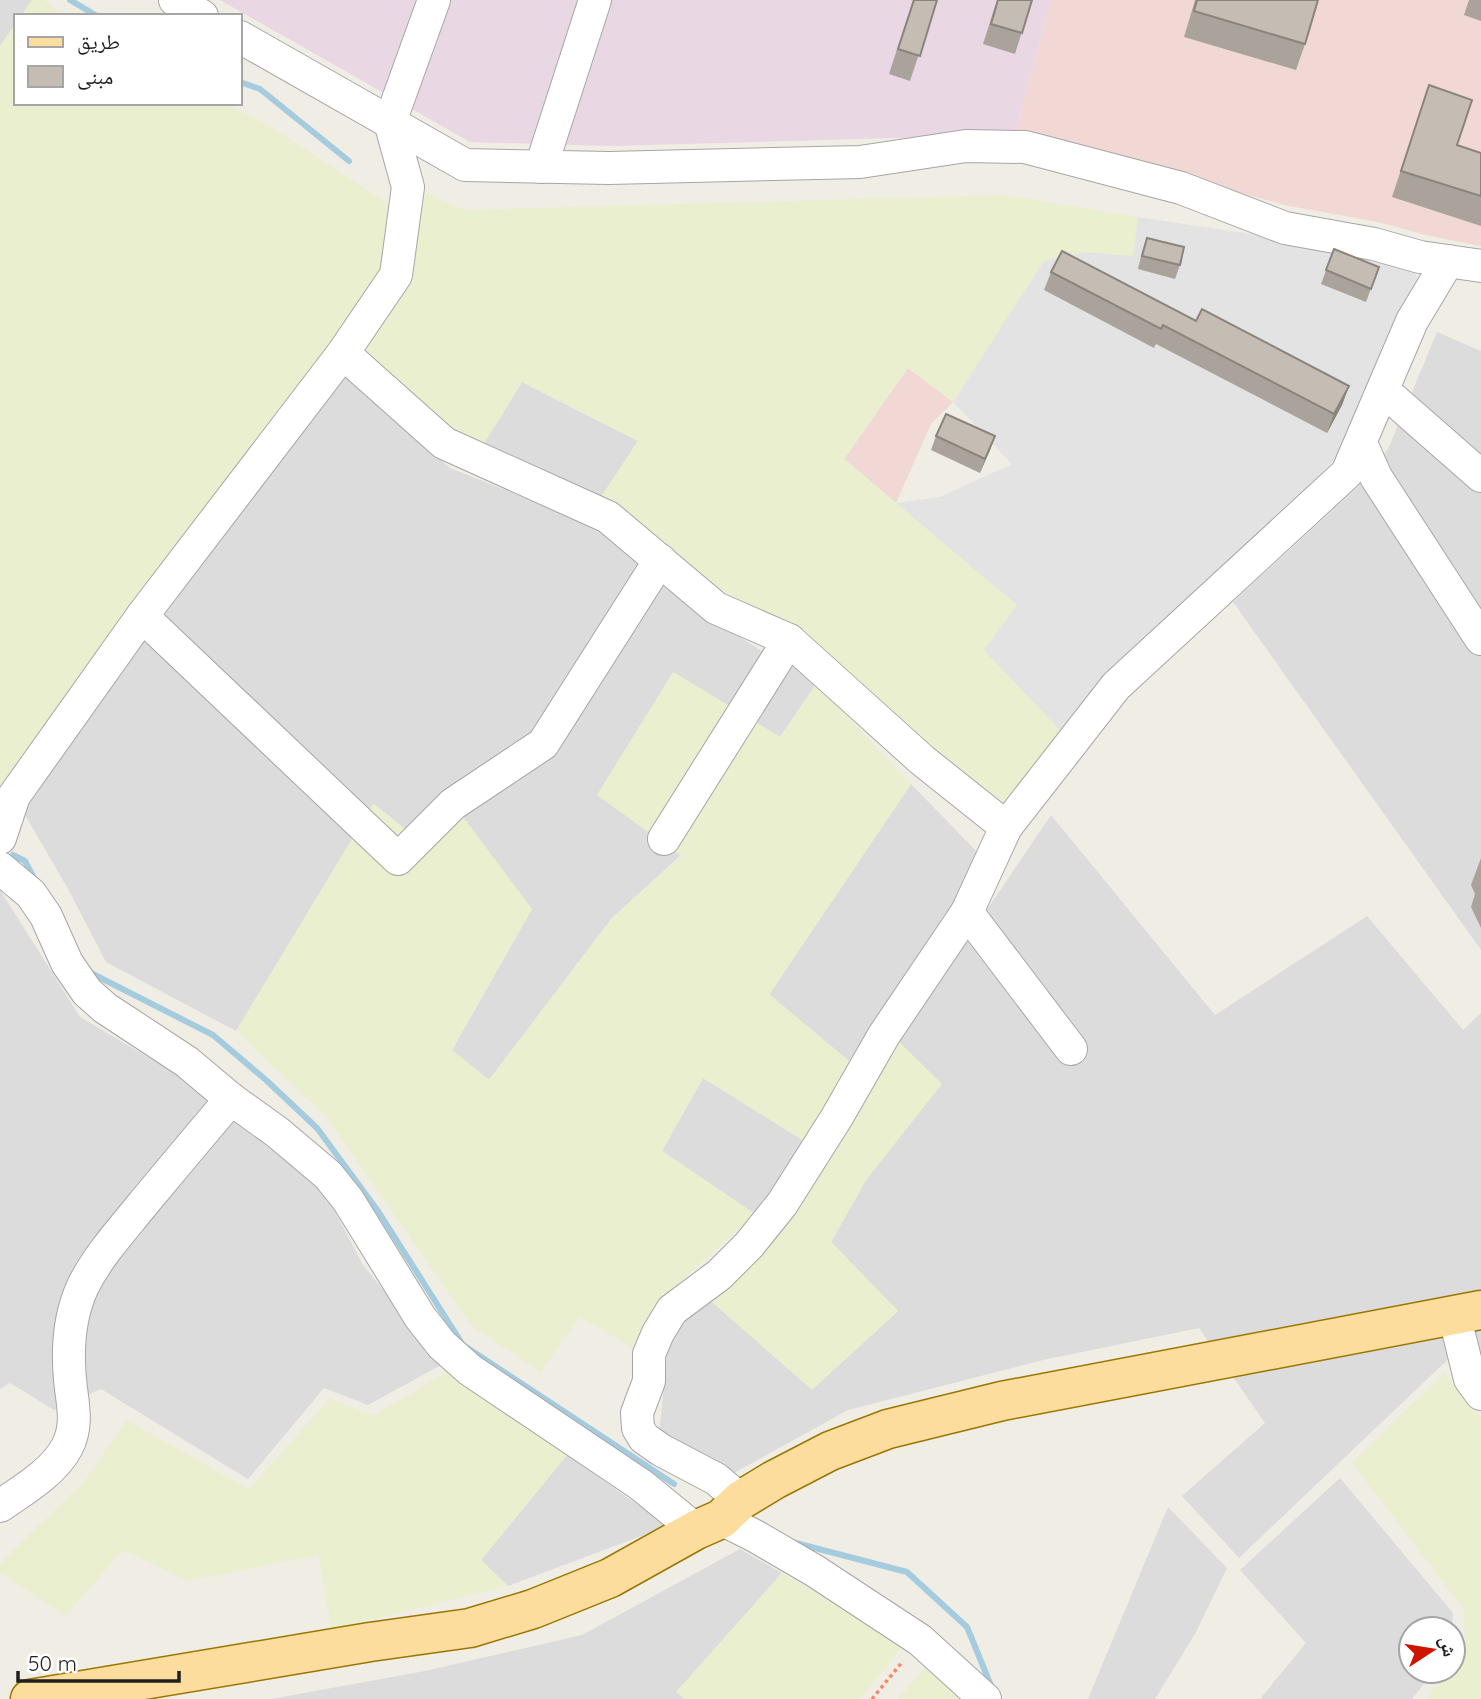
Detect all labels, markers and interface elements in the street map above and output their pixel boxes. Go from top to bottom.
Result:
legend [14,14,242,105]
text: طريق [77,28,120,55]
text: مبنى [77,63,113,90]
north arrow [1397,1615,1467,1685]
text: ش [1435,1634,1462,1659]
scale bar [18,1640,178,1684]
text: 50 m [28,1650,77,1676]

